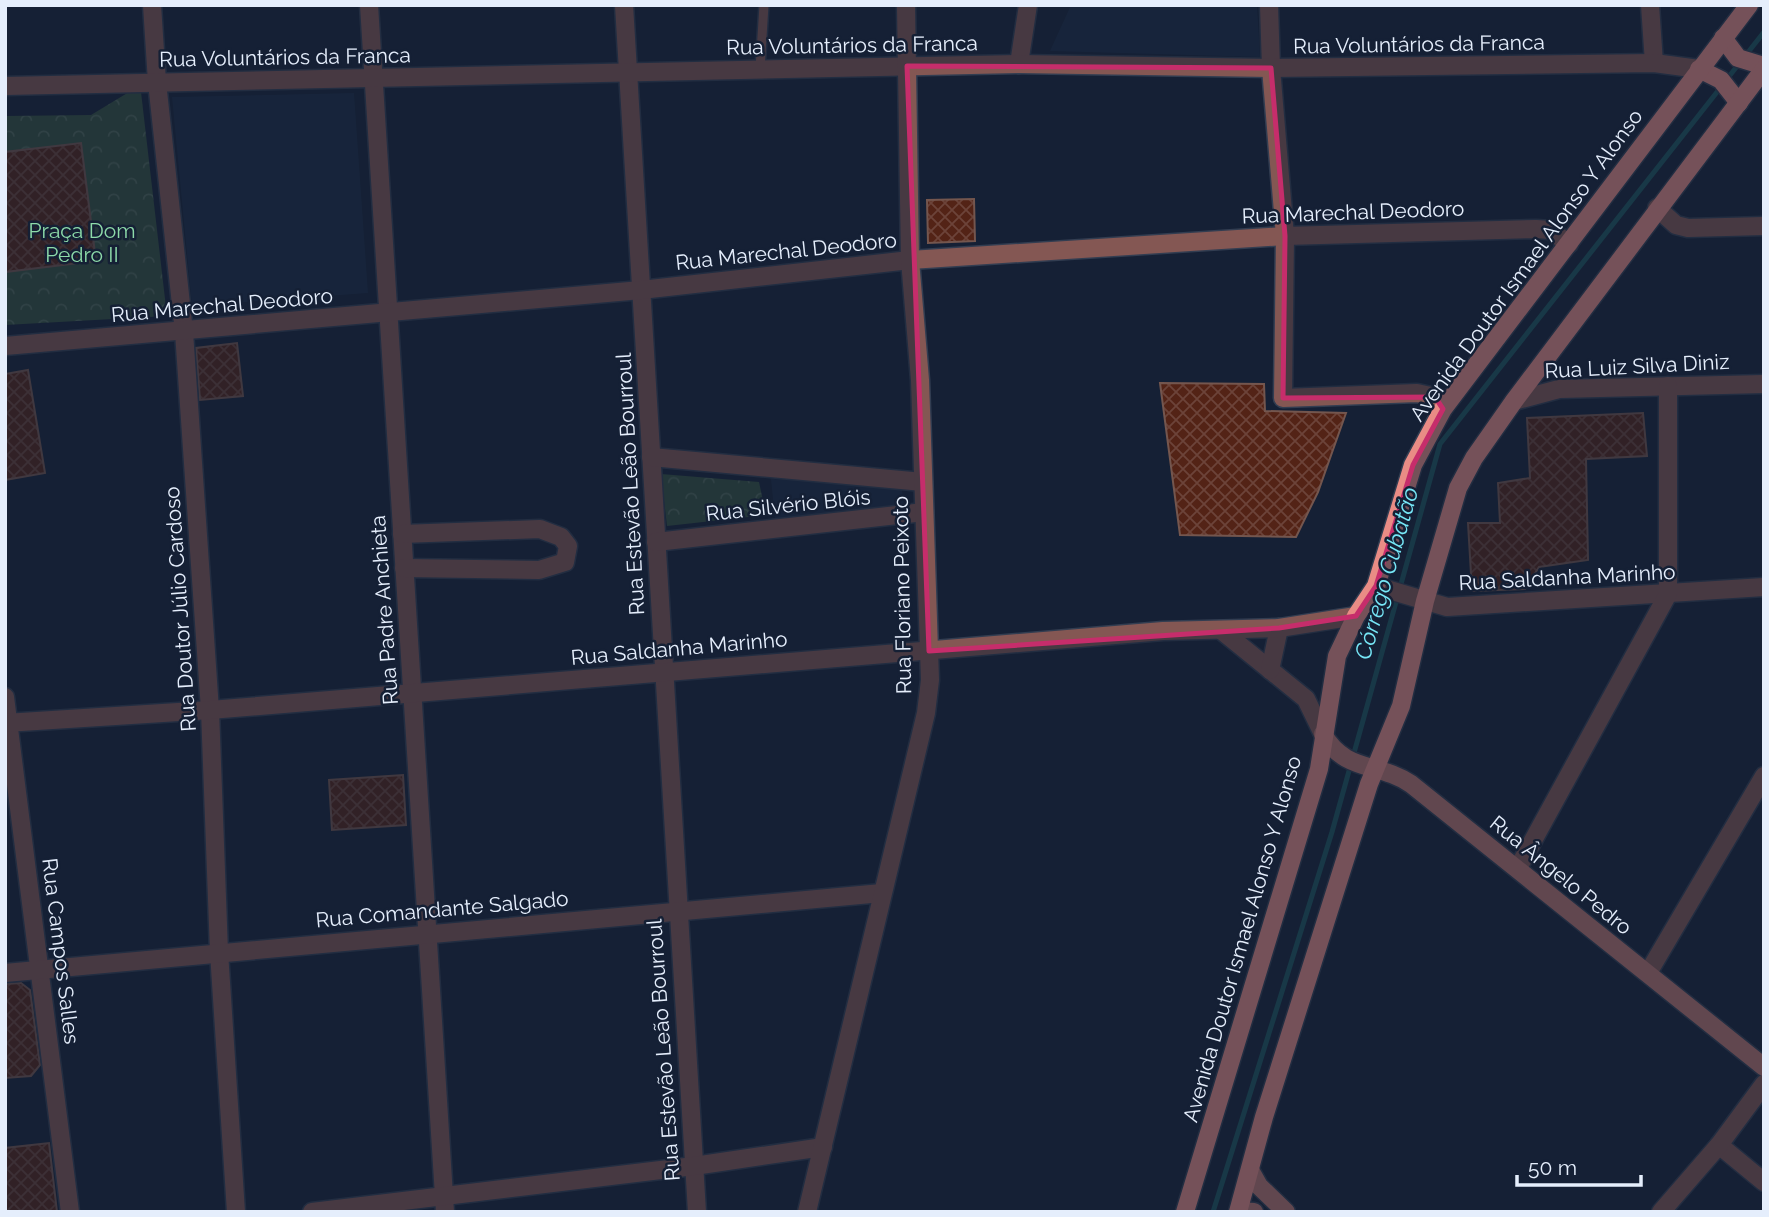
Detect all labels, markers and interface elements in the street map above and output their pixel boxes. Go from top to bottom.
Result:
street label: Rua Voluntários da Franca [1293,29,1545,59]
street label: Rua Voluntários da Franca [726,30,978,60]
street label: Rua Voluntários da Franca [159,42,411,72]
street label: Avenida Doutor Ismael Alonso Y Alonso [1404,104,1648,426]
street label: Rua Marechal Deodoro [1241,196,1465,228]
park label: Praça Dom Pedro II [29,218,135,267]
street label: Rua Marechal Deodoro [674,227,898,275]
street label: Rua Marechal Deodoro [110,283,334,327]
street label: Rua Luiz Silva Diniz [1544,349,1730,383]
street label: Rua Estevão Leão Bourroul [611,352,649,616]
street label: Rua Silvério Blóis [704,484,872,526]
water label: Córrego Cubatão [1348,484,1424,662]
street label: Rua Doutor Júlio Cardoso [159,486,201,732]
street label: Rua Floriano Peixoto [888,496,916,694]
street label: Rua Padre Anchieta [365,514,403,706]
street label: Rua Saldanha Marinho [1458,559,1676,595]
street label: Rua Saldanha Marinho [570,626,788,670]
street label: Avenida Doutor Ismael Alonso Y Alonso [1178,753,1306,1125]
street label: Rua Ângelo Pedro [1485,810,1637,940]
street label: Rua Campos Salles [37,857,85,1045]
street label: Rua Comandante Salgado [315,885,569,933]
street label: Rua Estevão Leão Bourroul [641,918,685,1182]
scale bar [1517,1144,1641,1188]
text: 50 m [1528,1155,1577,1180]

